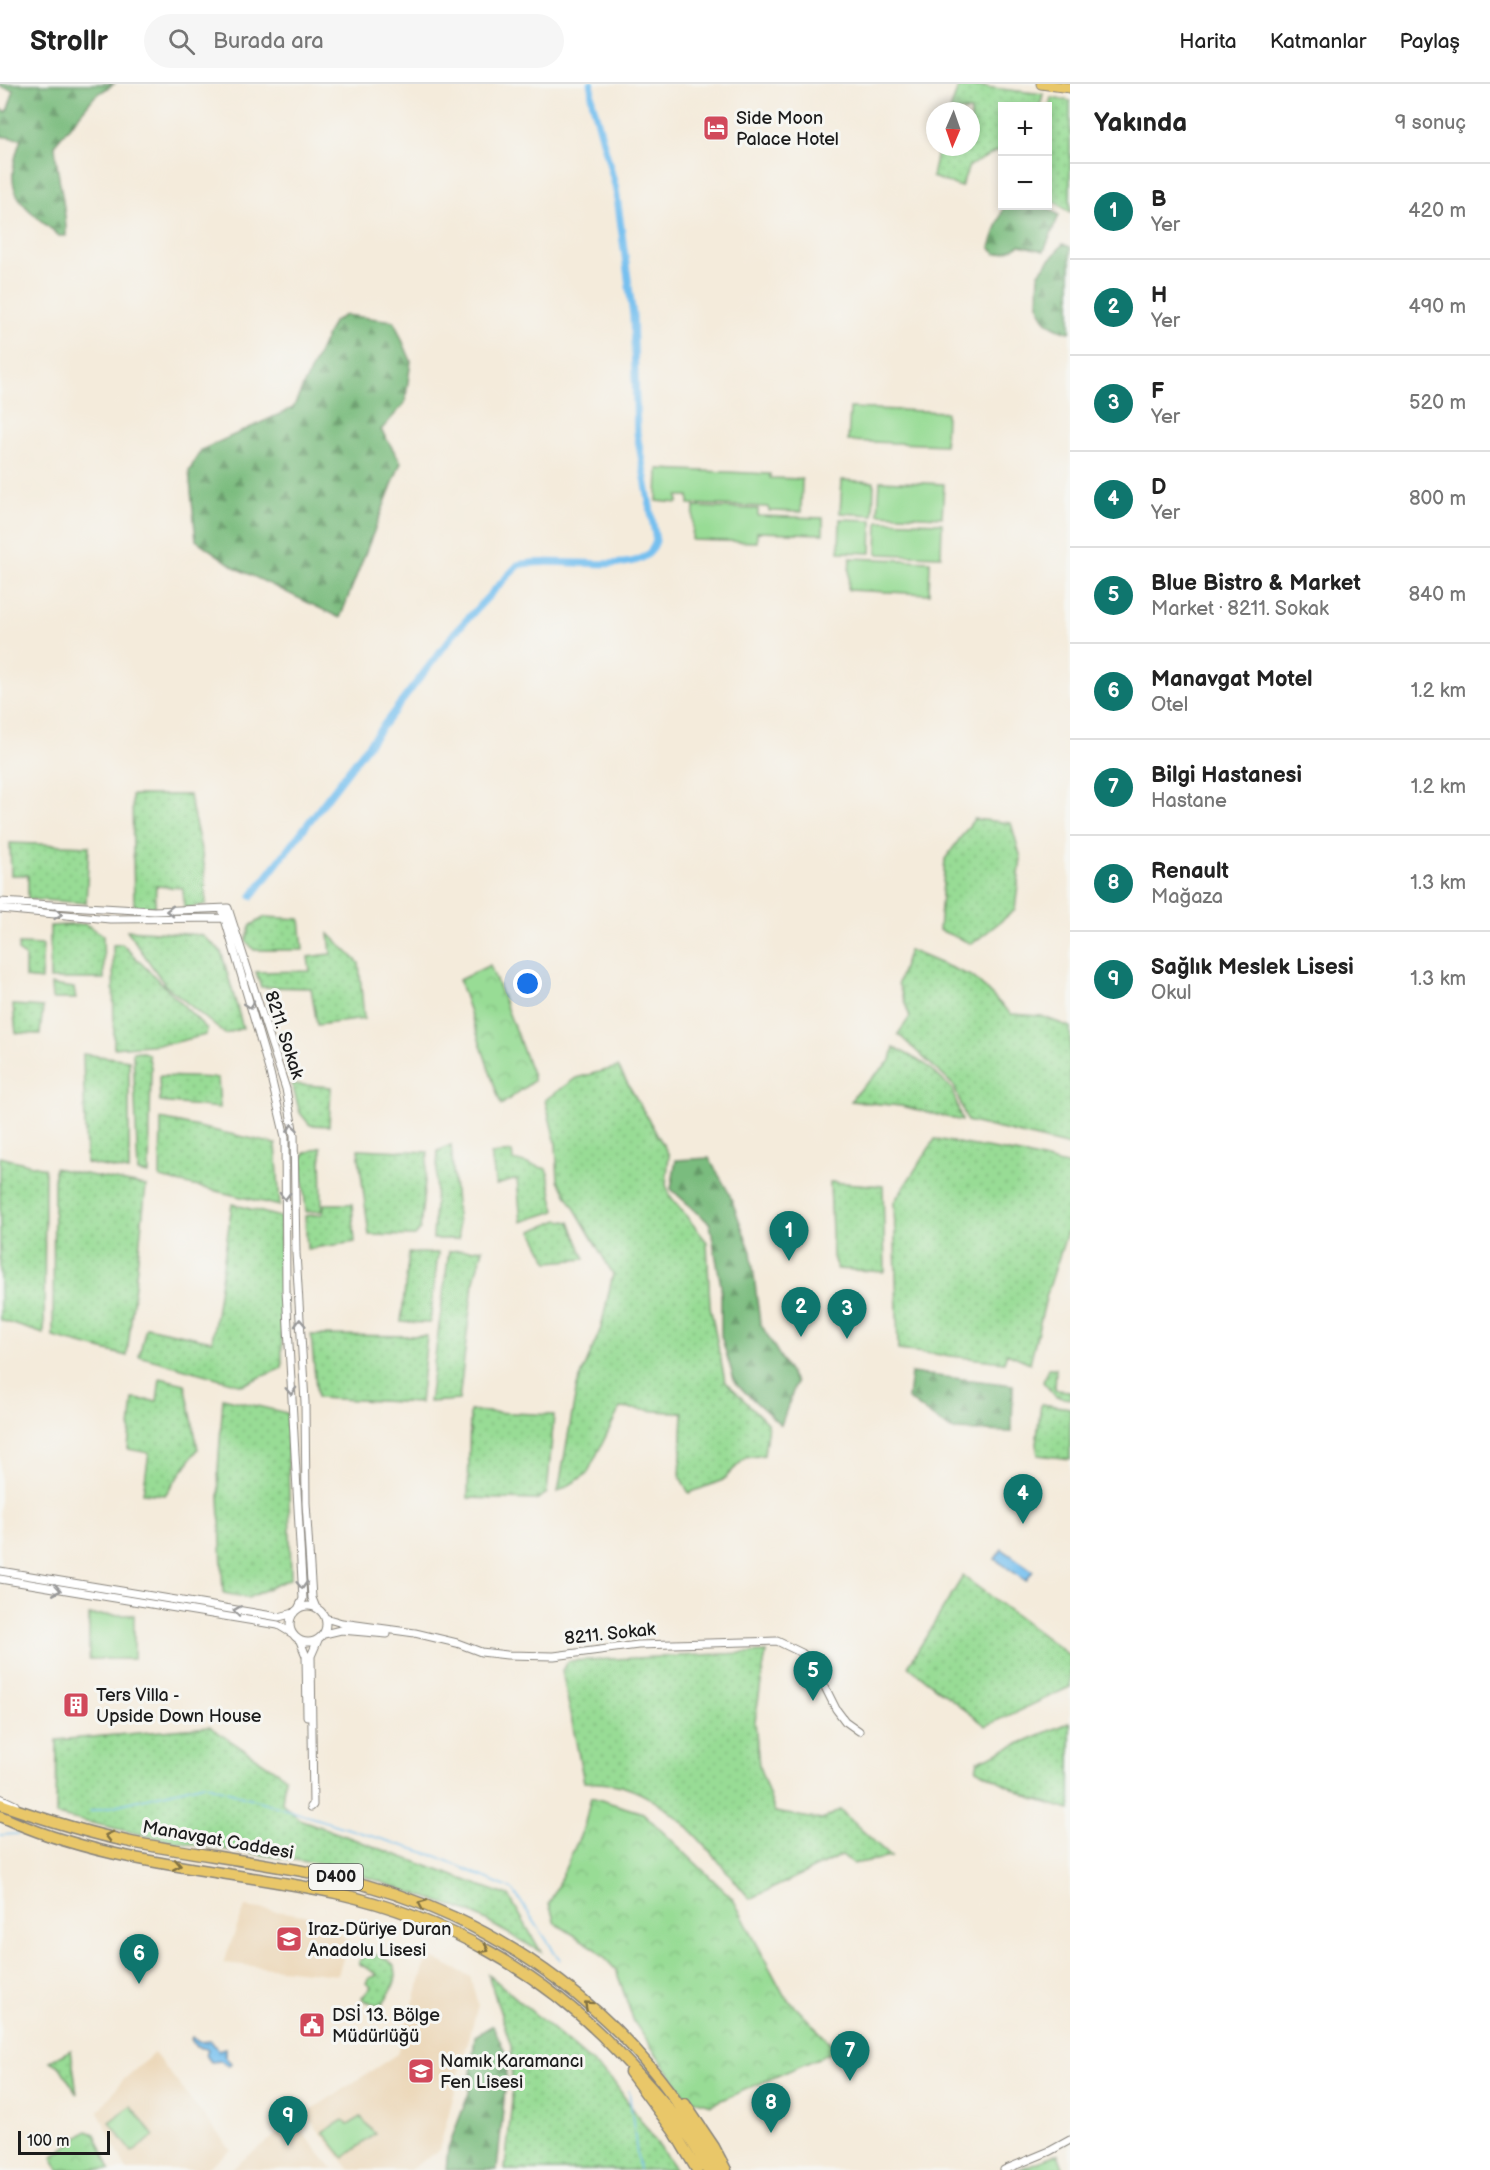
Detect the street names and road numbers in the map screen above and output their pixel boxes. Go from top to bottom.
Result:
street label: 8211. Sokak [260,988,308,1082]
street label: 8211. Sokak [563,1619,657,1649]
street label: Manavgat Caddesi [141,1816,295,1864]
road number: D400 [309,1864,363,1890]

